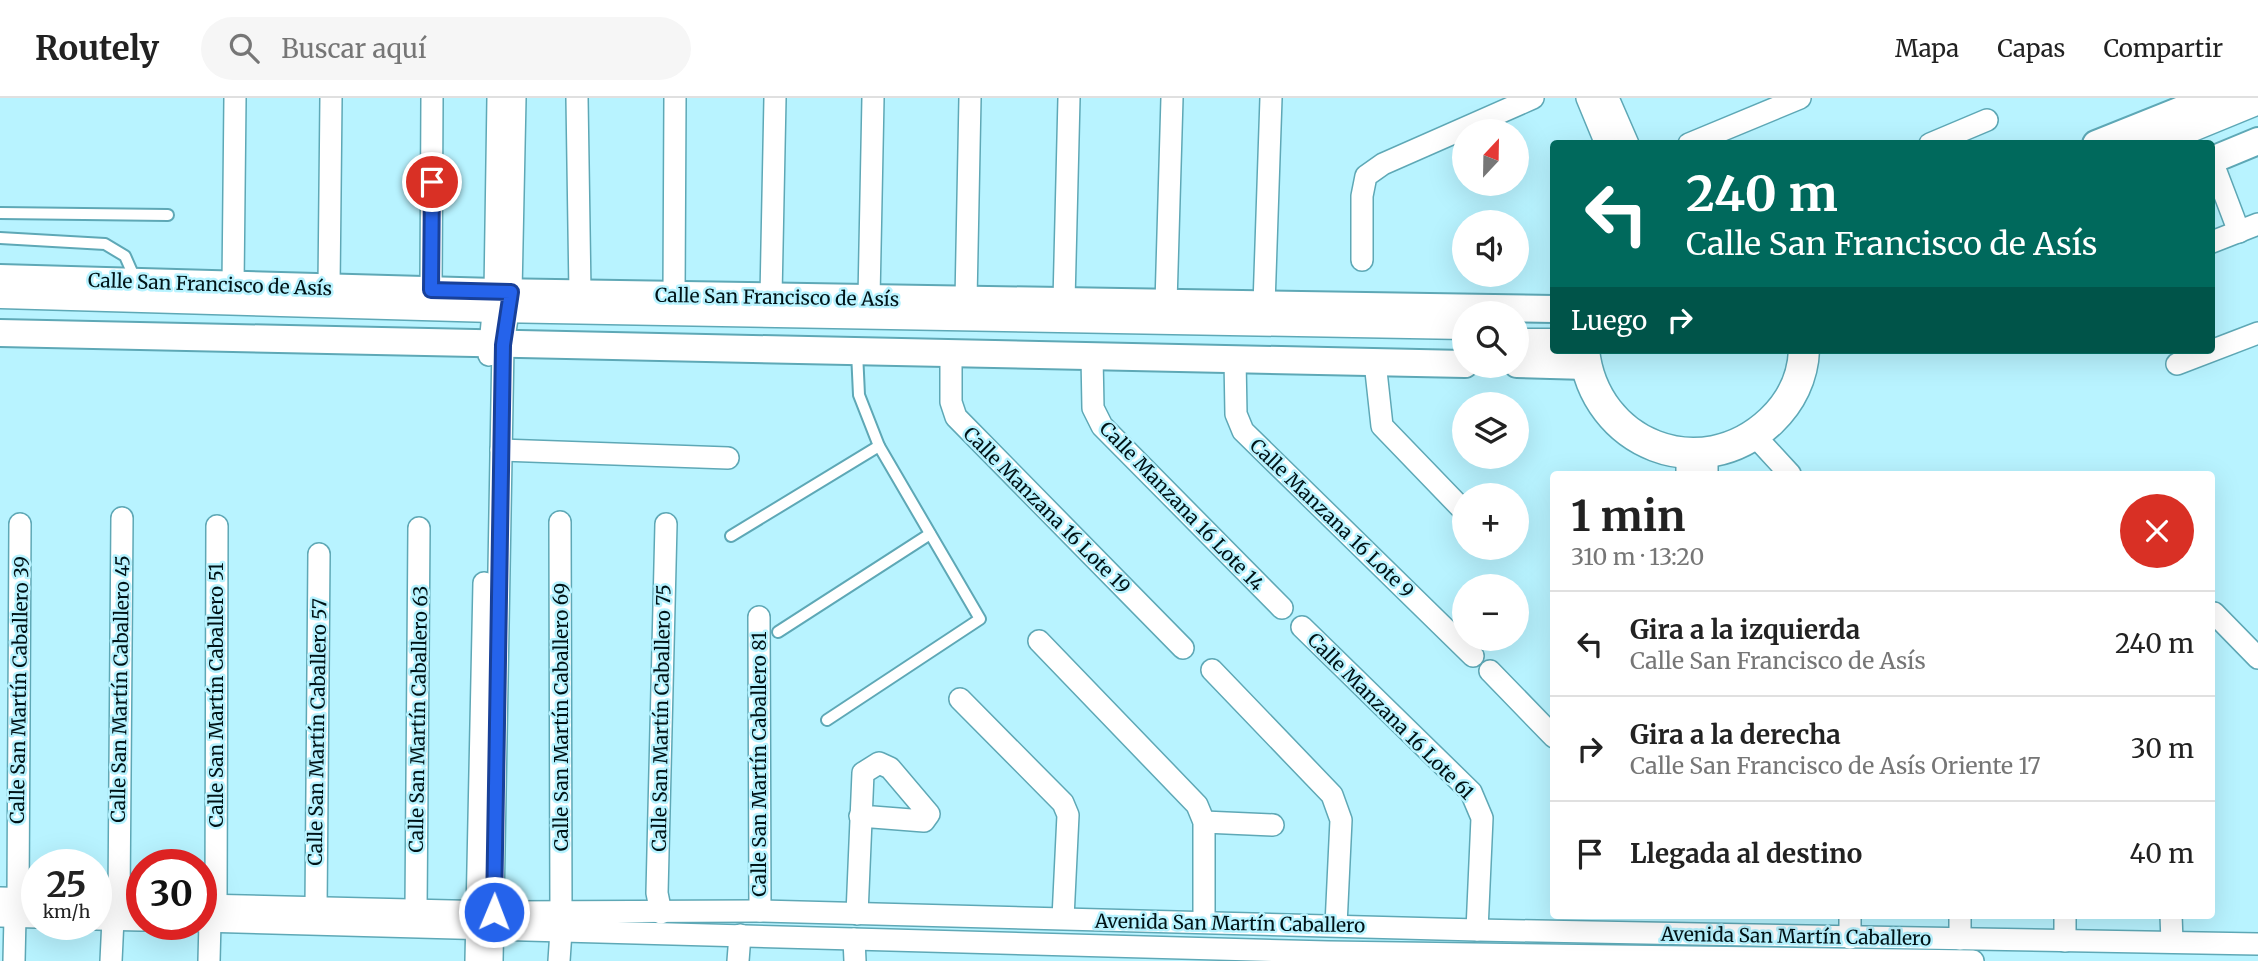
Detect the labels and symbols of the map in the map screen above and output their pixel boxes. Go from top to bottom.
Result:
north arrow [1452,119,1530,196]
pin [402,152,462,212]
street label: Calle San Francisco de Asís [88,268,332,300]
street label: Calle San Francisco de Asís [655,283,899,311]
street label: Calle Manzana 16 Lote 14 [1095,416,1269,596]
street label: Calle Manzana 16 Lote 19 [958,421,1136,599]
street label: Calle Manzana 16 Lote 9 [1245,433,1419,603]
street label: Calle San Martín Caballero 45 [106,555,134,823]
street label: Calle San Martín Caballero 39 [5,556,33,824]
street label: Calle San Martín Caballero 51 [204,562,228,827]
street label: Calle San Martín Caballero 69 [549,583,573,851]
street label: Calle San Martín Caballero 75 [647,584,675,852]
street label: Calle San Martín Caballero 63 [404,585,432,853]
street label: Calle San Martín Caballero 57 [303,598,331,866]
street label: Calle Manzana 16 Lote 61 [1303,628,1480,805]
street label: Calle San Martín Caballero 81 [747,631,771,897]
speed limit sign: 30 [126,849,217,940]
position arrow [457,875,531,949]
street label: Avenida San Martín Caballero [1094,909,1365,937]
street label: Avenida San Martín Caballero [1660,922,1931,950]

